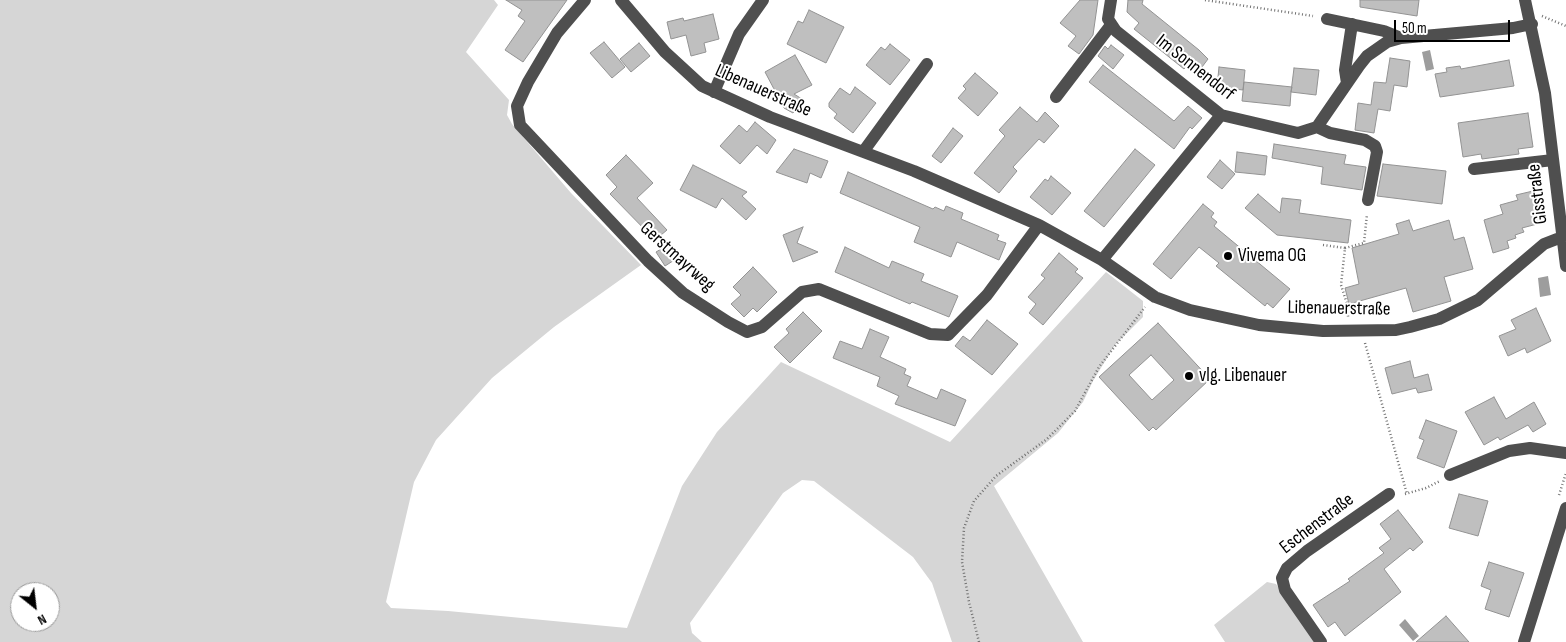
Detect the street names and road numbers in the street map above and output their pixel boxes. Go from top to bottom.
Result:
street label: Im Sonnendorf [1151,30,1239,106]
street label: Libenauerstraße [711,60,815,122]
street label: Gisstraße [1523,163,1553,225]
street label: Gerstmayrweg [635,217,719,297]
street label: Libenauerstraße [1287,297,1391,321]
street label: Eschenstraße [1275,489,1359,559]

